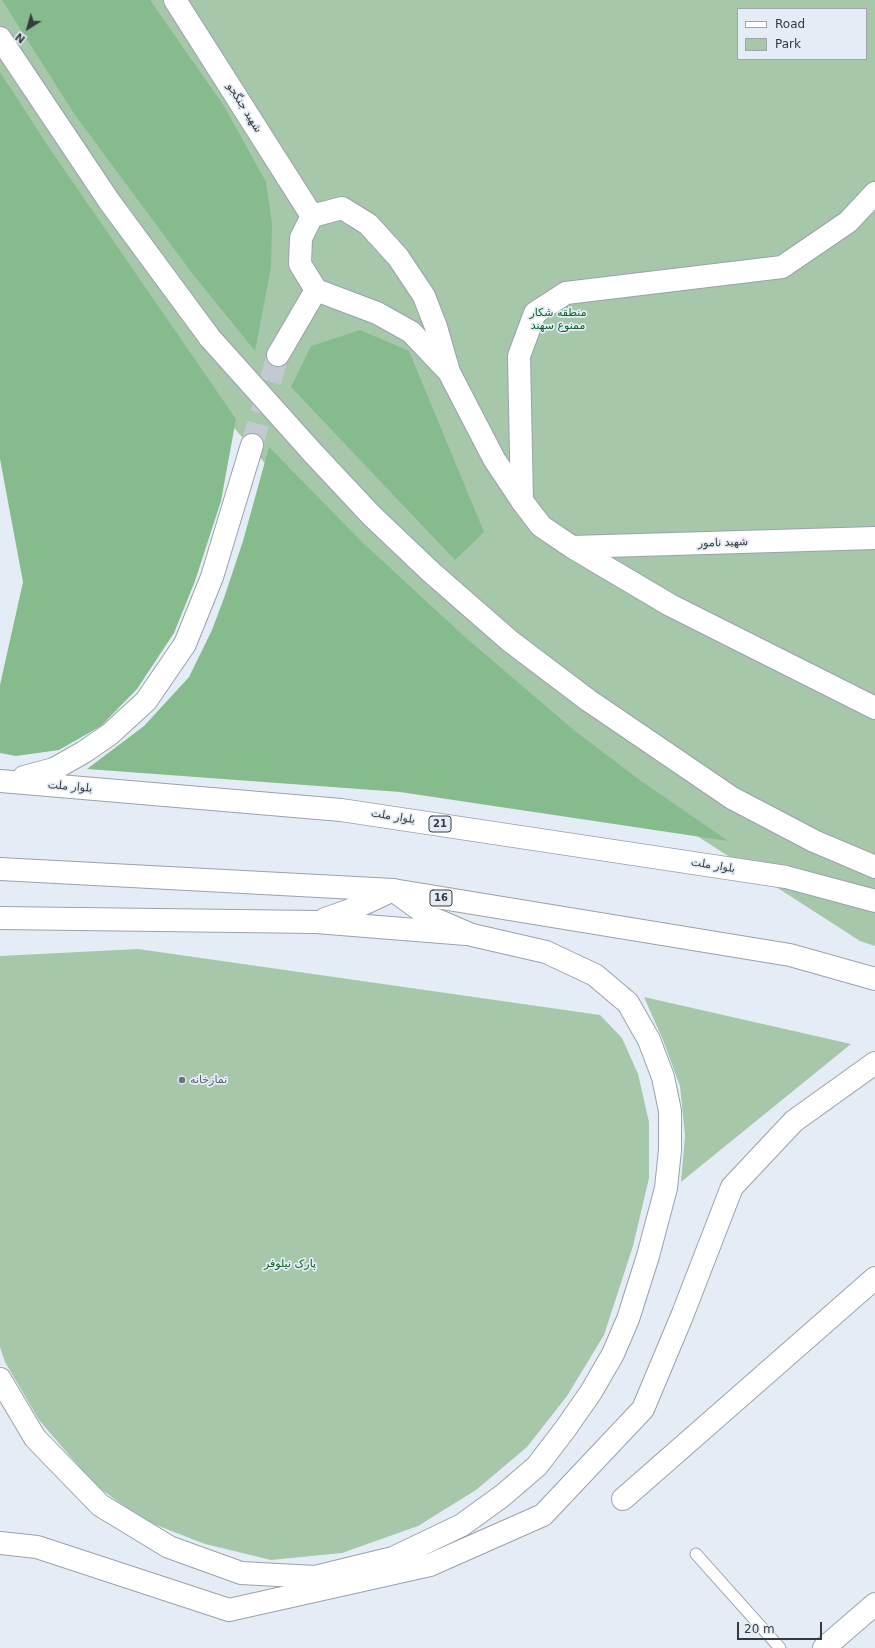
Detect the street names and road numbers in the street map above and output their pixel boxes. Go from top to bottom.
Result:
street label: شهید جنگجو [224,81,264,135]
street label: شهید نامور [698,536,748,550]
street label: بلوار ملت [47,778,93,796]
street label: بلوار ملت [370,807,416,827]
road number: 21 [429,816,451,832]
street label: بلوار ملت [690,856,736,876]
road number: 16 [430,890,452,906]

